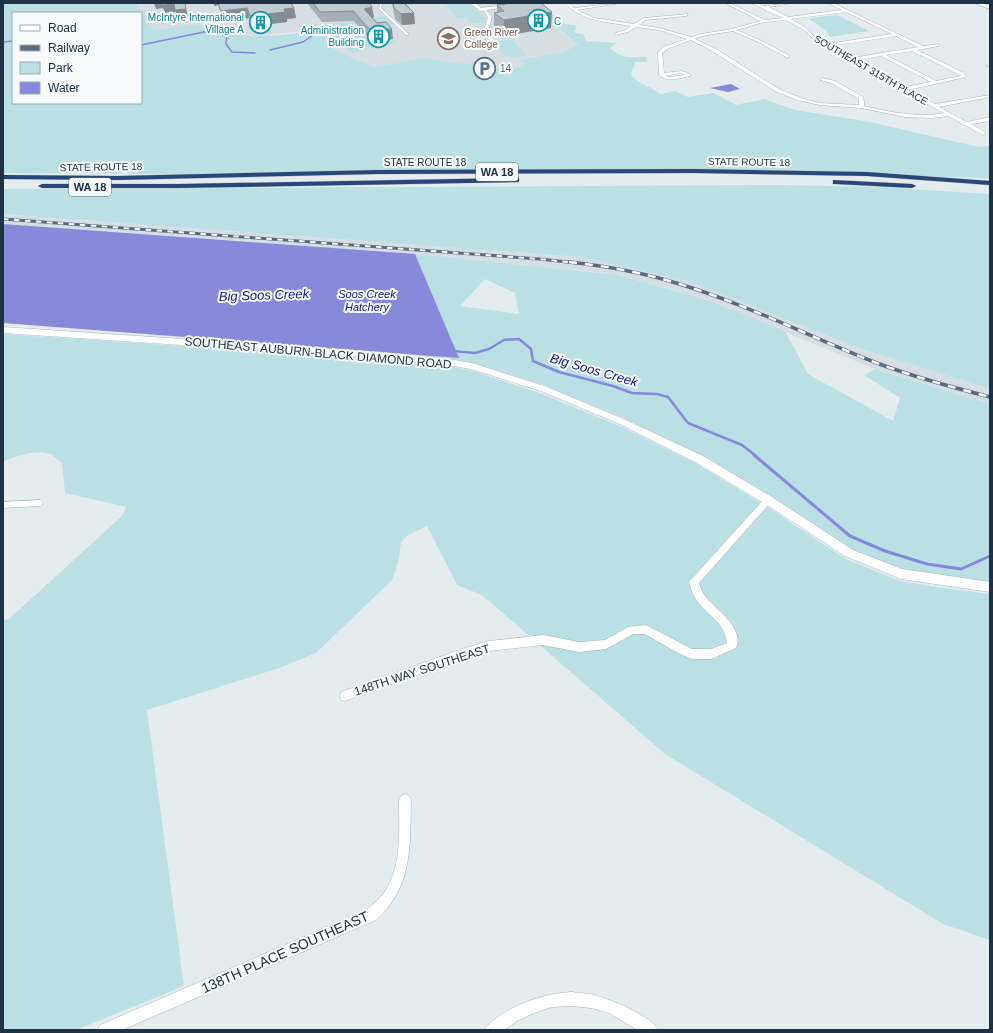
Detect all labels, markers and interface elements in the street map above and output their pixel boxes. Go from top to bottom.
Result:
building icon: C [526,8,552,34]
building icon: McIntyre International Village A [247,10,273,36]
legend [12,12,142,104]
place label: McIntyre International Village A [148,12,244,35]
place label: C [554,16,561,27]
text: Road [48,21,77,35]
building icon: Administration Building [366,23,392,49]
place label: Administration Building [301,25,364,48]
school or university icon: Green River College [435,25,461,51]
place label: Green River College [464,27,519,50]
street label: SOUTHEAST 315TH PLACE [812,33,930,107]
text: Railway [48,41,90,55]
parking icon: 14 [472,55,498,81]
text: Park [48,61,74,75]
place label: 14 [500,63,512,74]
text: Water [48,81,80,95]
street label: STATE ROUTE 18 [708,156,791,168]
street label: STATE ROUTE 18 [384,157,467,168]
street label: STATE ROUTE 18 [60,161,143,173]
road number: WA 18 [476,163,518,181]
road number: WA 18 [69,178,111,196]
water label: Big Soos Creek [219,286,311,304]
water label: Soos Creek Hatchery [338,288,396,313]
street label: SOUTHEAST AUBURN-BLACK DIAMOND ROAD [184,334,452,372]
water label: Big Soos Creek [549,350,641,390]
street label: 148TH WAY SOUTHEAST [352,641,492,699]
street label: 138TH PLACE SOUTHEAST [199,908,371,996]

